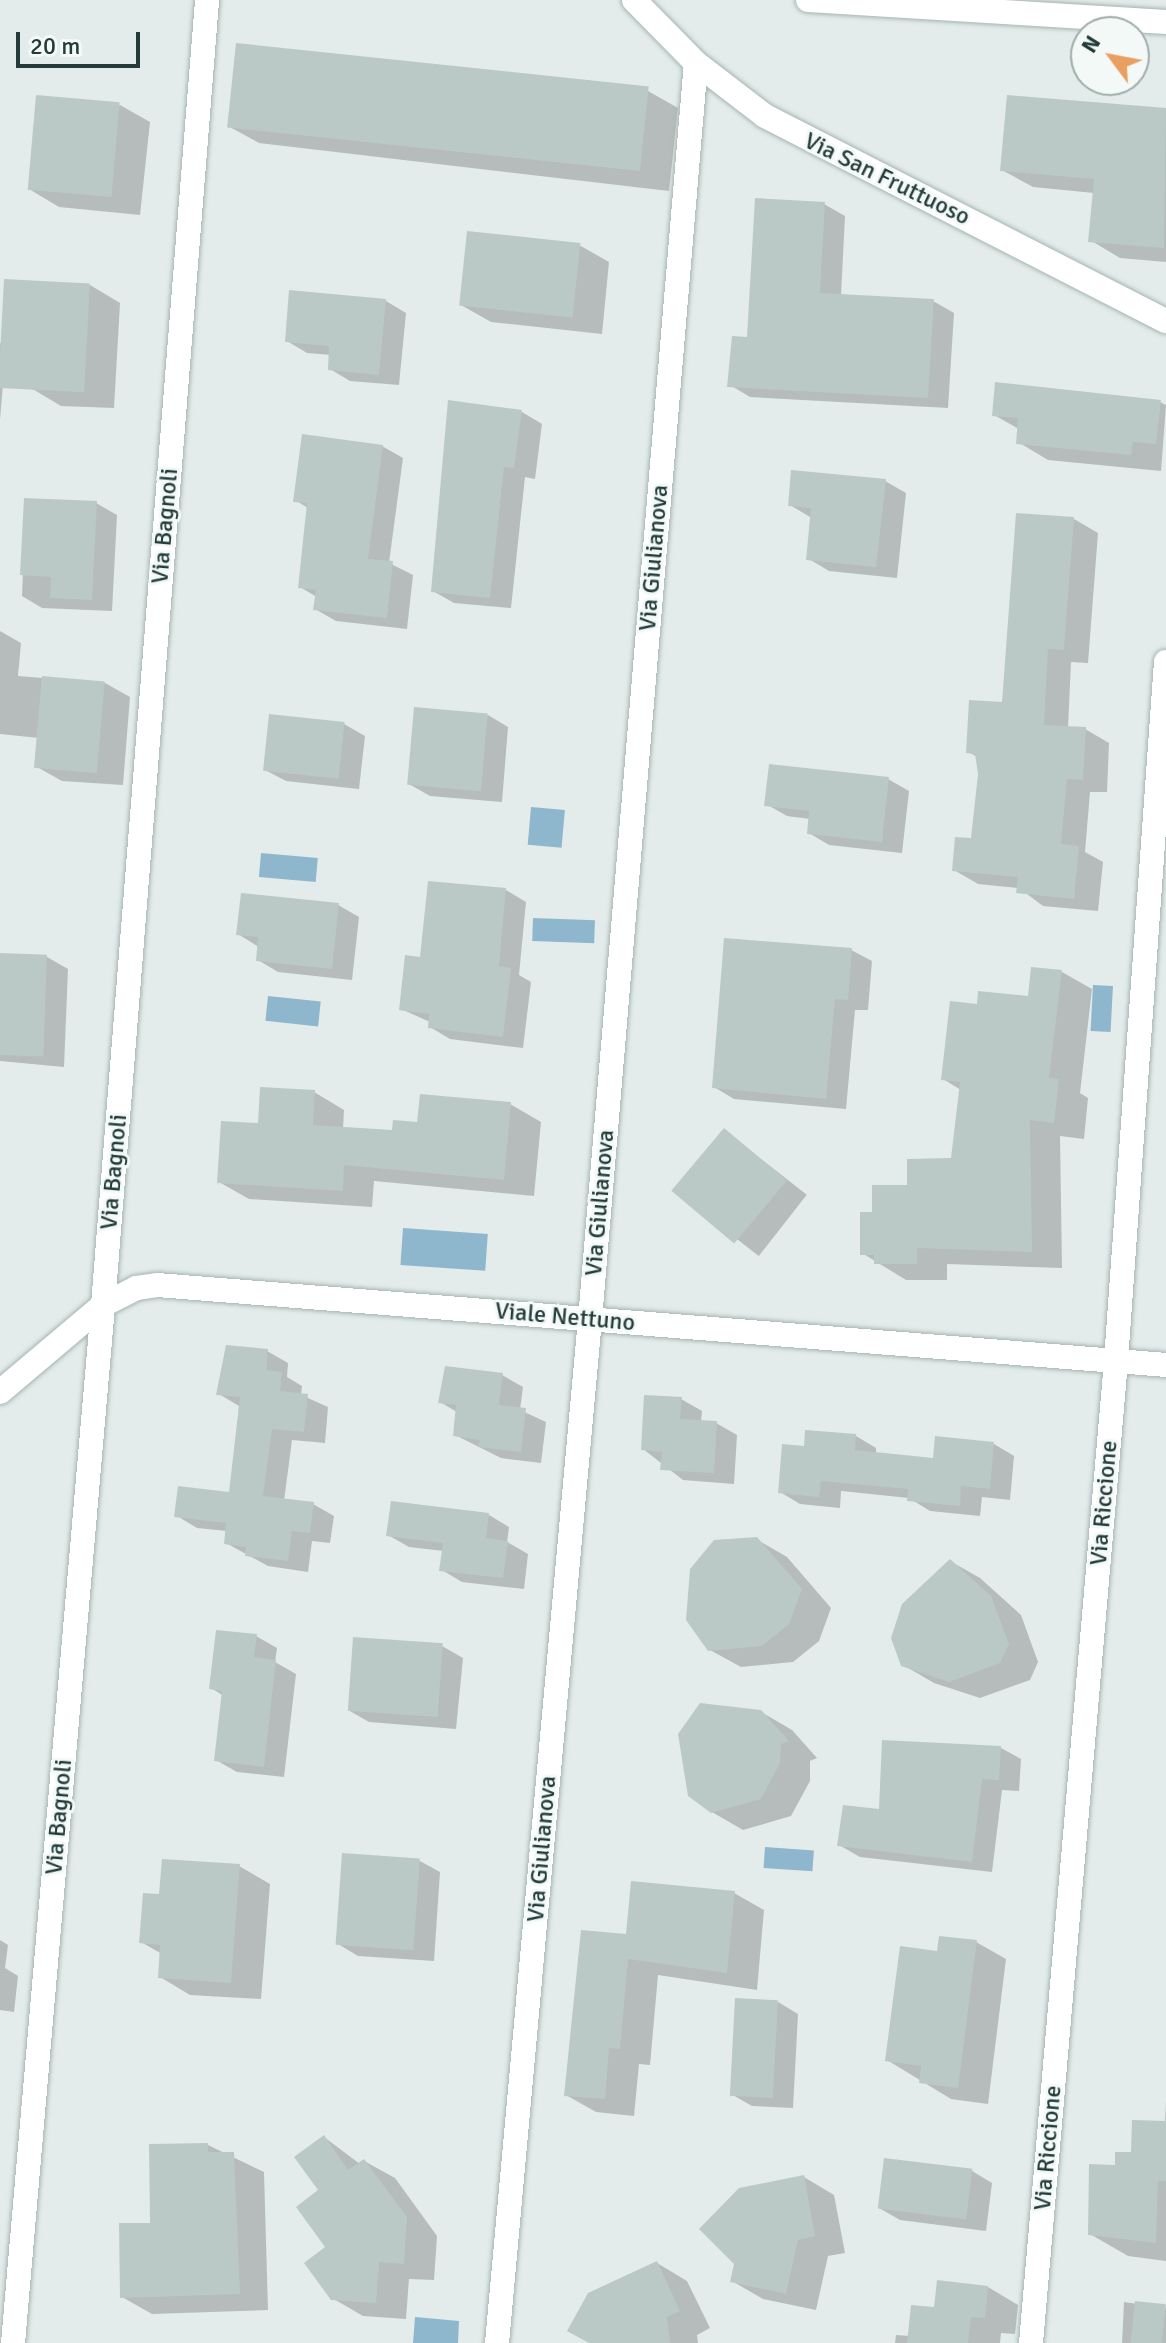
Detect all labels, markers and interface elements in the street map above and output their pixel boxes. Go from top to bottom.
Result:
scale bar [20,16,144,66]
north arrow [1070,16,1150,96]
text: N [1075,30,1106,58]
text: 20 m [30,31,80,61]
street label: Via San Fruttuoso [799,126,975,232]
street label: Via Bagnoli [146,467,184,585]
street label: Via Giulianova [633,484,675,632]
street label: Via Bagnoli [95,1113,133,1231]
street label: Via Giulianova [579,1129,621,1277]
street label: Viale Nettuno [494,1297,636,1337]
street label: Via Riccione [1084,1439,1124,1567]
street label: Via Bagnoli [40,1758,78,1876]
street label: Via Giulianova [521,1775,563,1923]
street label: Via Riccione [1028,2084,1068,2212]

